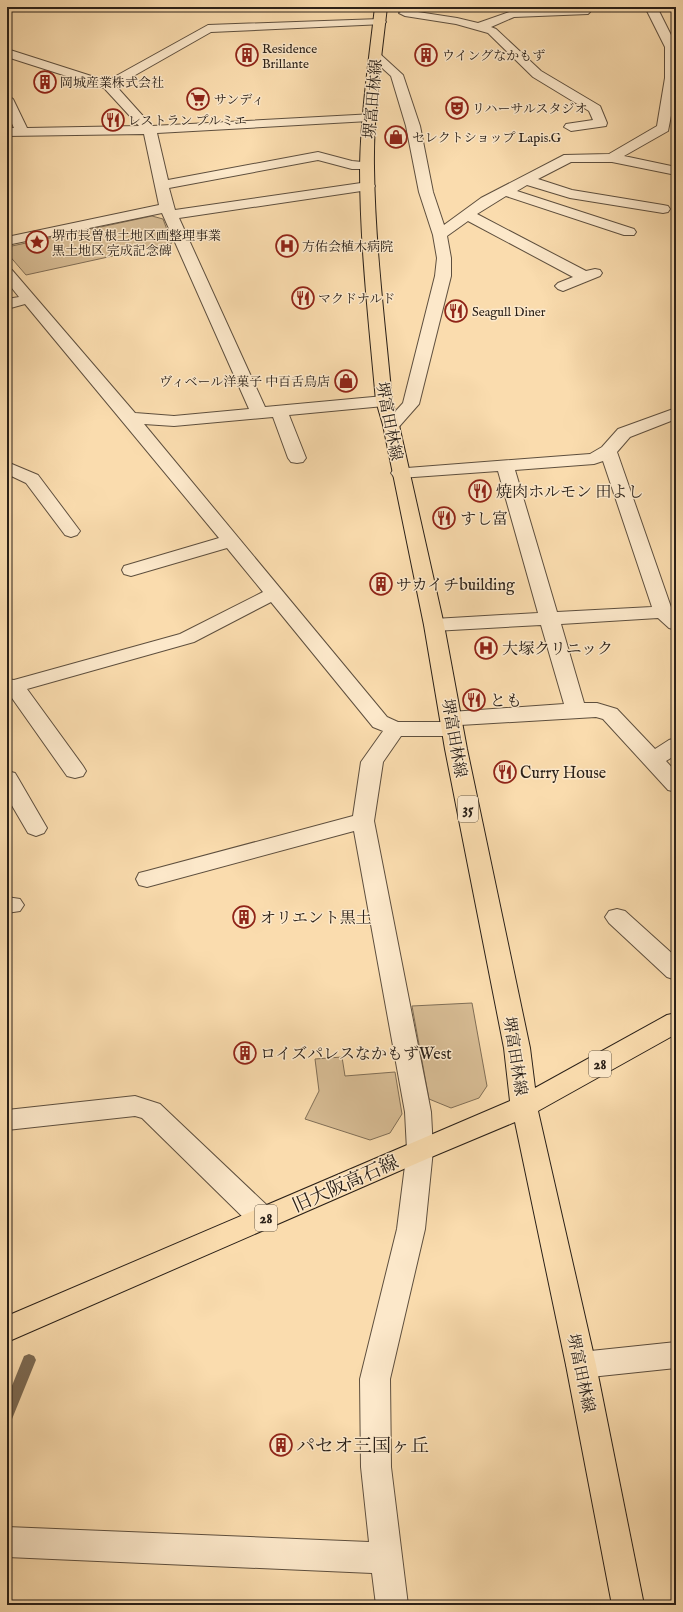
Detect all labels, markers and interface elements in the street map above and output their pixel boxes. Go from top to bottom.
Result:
place label: Residence Brillante [262,41,317,73]
building icon: Residence Brillante [234,42,260,68]
building icon: ウイングなかもず [413,42,439,68]
place label: ウイングなかもず [442,48,545,65]
street label: 堺富田林線 [361,58,387,140]
building icon: 岡城産業株式会社 [32,69,58,95]
place label: 岡城産業株式会社 [60,75,164,92]
supermarket icon: サンディ [185,86,211,112]
place label: サンディ [214,92,264,109]
theatre icon: リハーサルスタジオ [444,95,470,121]
place label: リハーサルスタジオ [472,101,588,118]
restaurant icon: レストラン プルミエ [100,107,126,133]
place label: レストラン プルミエ [128,113,247,130]
shop icon: セレクトショップ Lapis.G [383,124,409,150]
place label: セレクトショップ Lapis.G [412,130,562,147]
place label: 堺市長曽根土地区画整理事業 黒土地区 完成記念碑 [52,228,221,260]
place icon: 堺市長曽根土地区画整理事業 黒土地区 完成記念碑 [24,229,50,255]
hospital icon: 方佑会植木病院 [274,233,300,259]
place label: 方佑会植木病院 [302,239,393,256]
restaurant icon: マクドナルド [290,285,316,311]
place label: マクドナルド [318,291,395,308]
restaurant icon: Seagull Diner [443,298,469,324]
place label: Seagull Diner [472,304,546,321]
shop icon: ヴィベール洋菓子 中百舌鳥店 [333,368,359,394]
place label: ヴィベール洋菓子 中百舌鳥店 [159,374,330,391]
street label: 堺富田林線 [371,380,405,463]
restaurant icon: 焼肉ホルモン 田よし [467,478,493,504]
place label: 焼肉ホルモン 田よし [496,483,644,503]
restaurant icon: すし富 [431,505,457,531]
place label: すし富 [460,510,508,530]
building icon: サカイチbuilding [368,571,394,597]
place label: サカイチbuilding [396,576,515,596]
hospital icon: 大塚クリニック [473,635,499,661]
place label: 大塚クリニック [502,640,613,660]
restaurant icon: とも [461,687,487,713]
place label: とも [490,692,522,712]
street label: 堺富田林線 [436,697,470,779]
restaurant icon: Curry House [492,759,518,785]
place label: Curry House [520,764,606,784]
road number: 35 [458,796,478,822]
building icon: オリエント黒土 [231,904,257,930]
place label: オリエント黒土 [260,909,372,929]
street label: 堺富田林線 [498,1015,530,1097]
building icon: ロイズパレスなかもずWest [232,1040,258,1066]
place label: ロイズパレスなかもずWest [260,1045,452,1065]
road number: 28 [589,1051,611,1077]
street label: 旧大阪高石線 [289,1151,403,1219]
road number: 28 [255,1205,277,1231]
street label: 堺富田林線 [562,1332,598,1415]
building icon: パセオ三国ヶ丘 [268,1432,294,1458]
place label: パセオ三国ヶ丘 [296,1435,429,1459]

